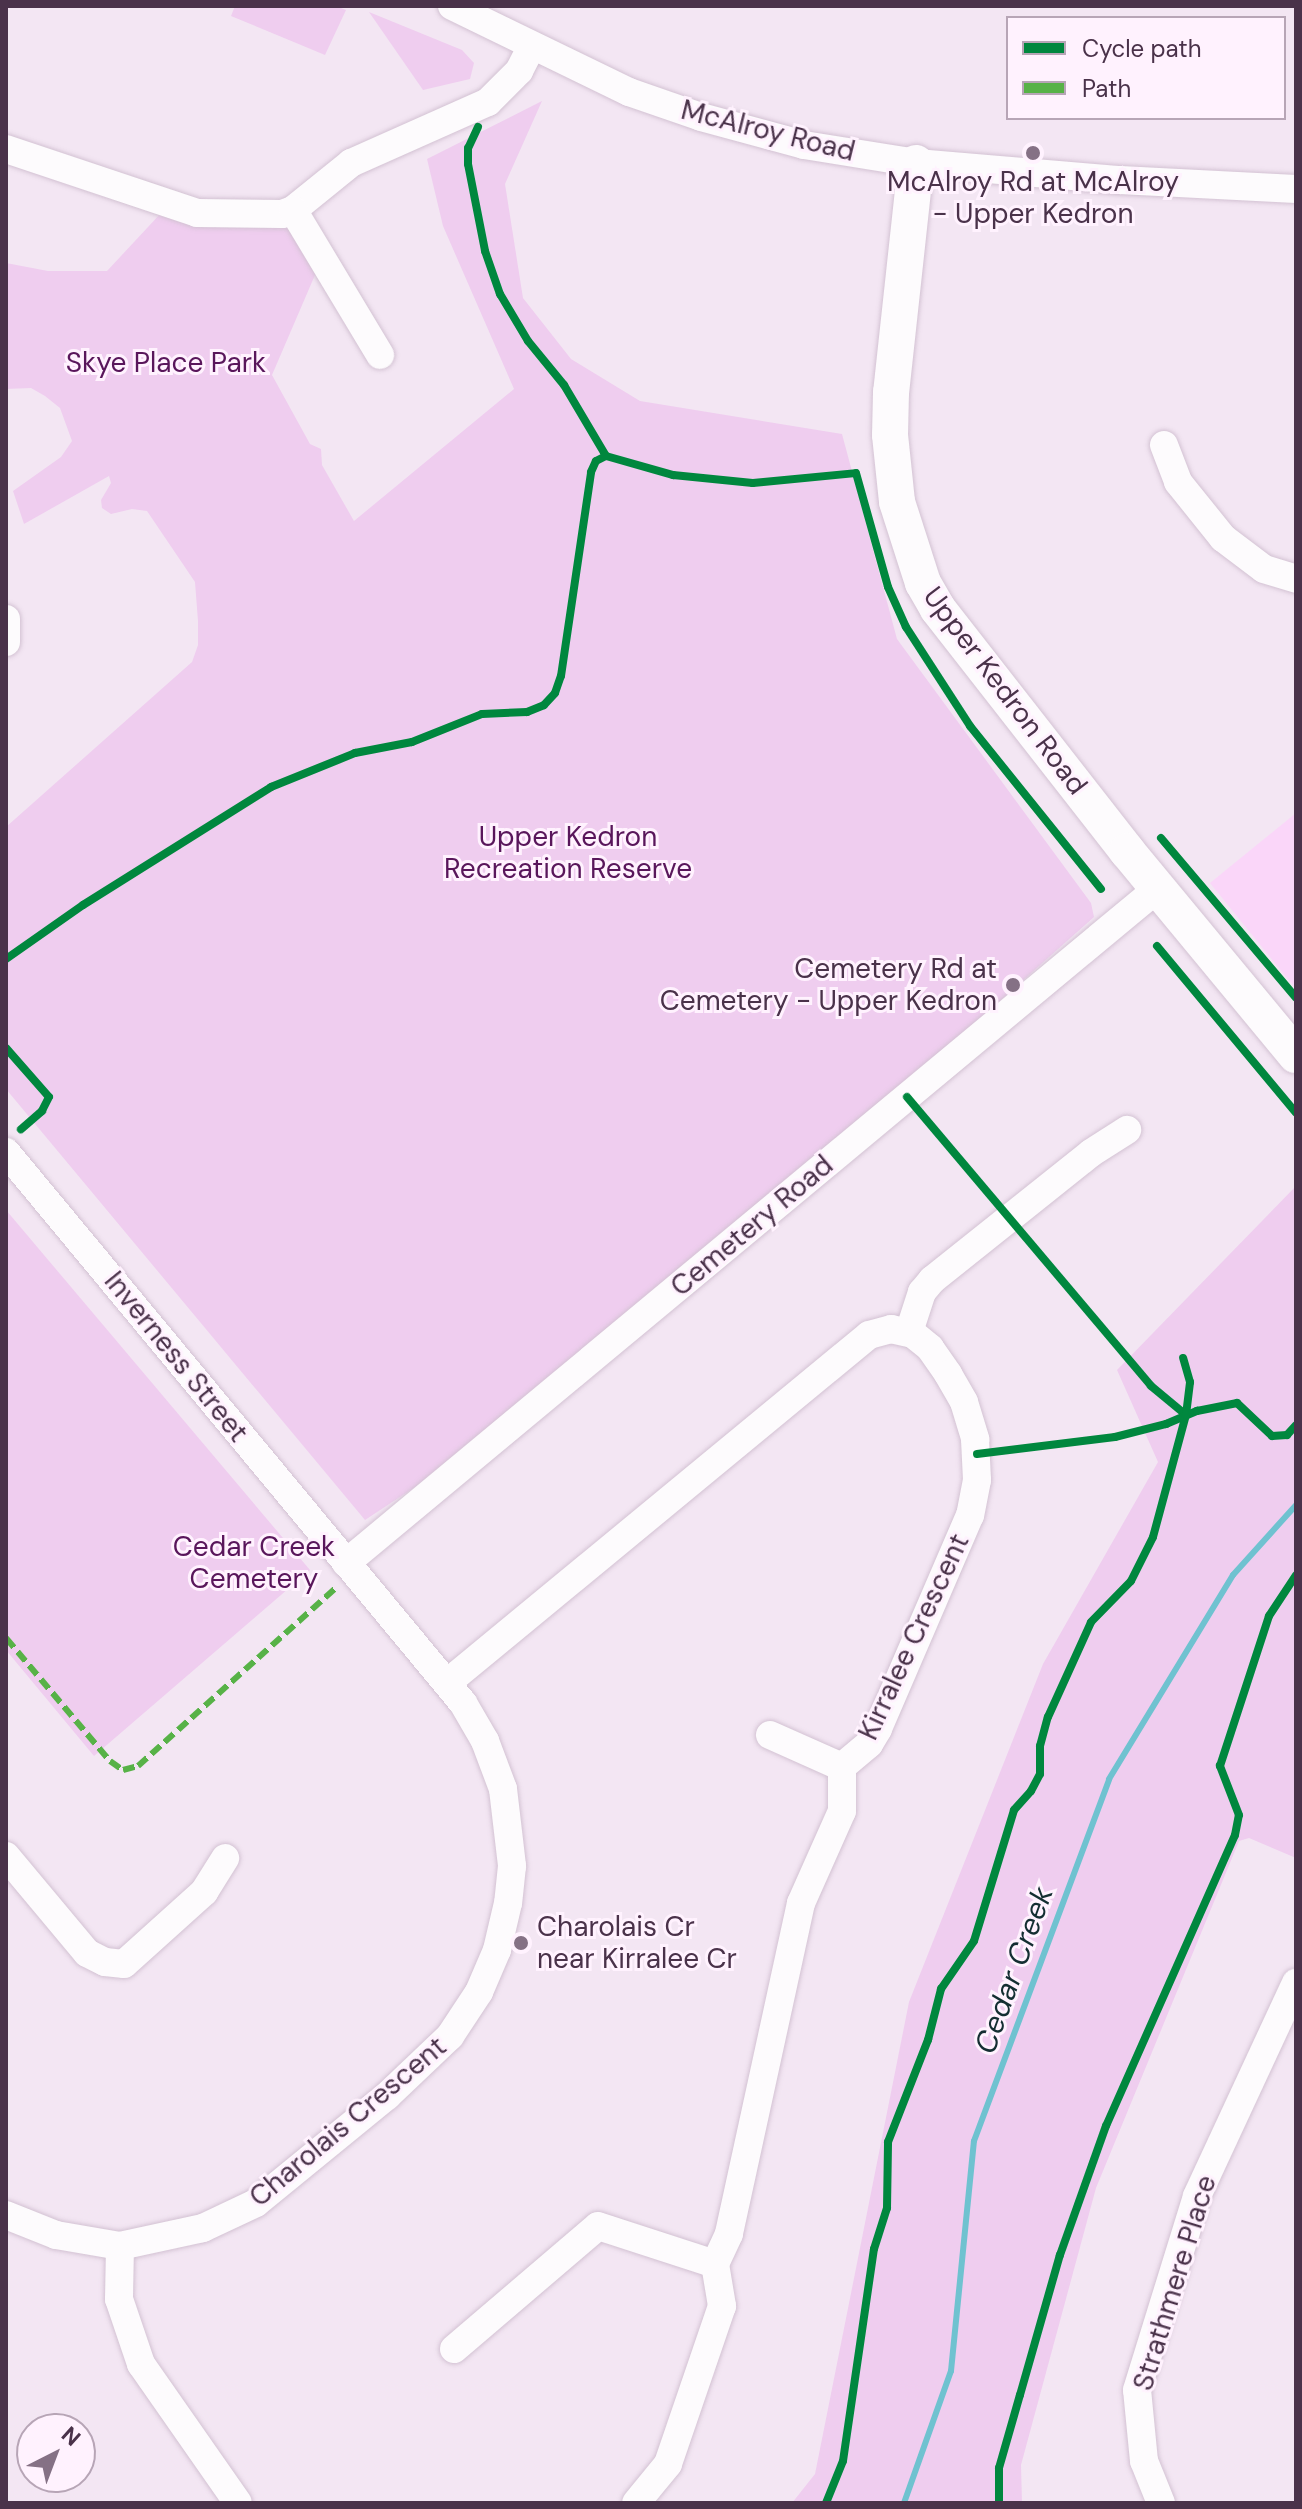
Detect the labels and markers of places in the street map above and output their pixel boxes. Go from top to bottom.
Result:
marker: McAlroy Rd at McAlroy - Upper Kedron [1024,144,1042,162]
place label: McAlroy Rd at McAlroy - Upper Kedron [887,165,1179,231]
place label: Cemetery Rd at Cemetery - Upper Kedron [660,952,997,1018]
marker: Cemetery Rd at Cemetery - Upper Kedron [1004,976,1022,994]
place label: Charolais Cr near Kirralee Cr [537,1910,737,1976]
marker: Charolais Cr near Kirralee Cr [512,1934,530,1952]

